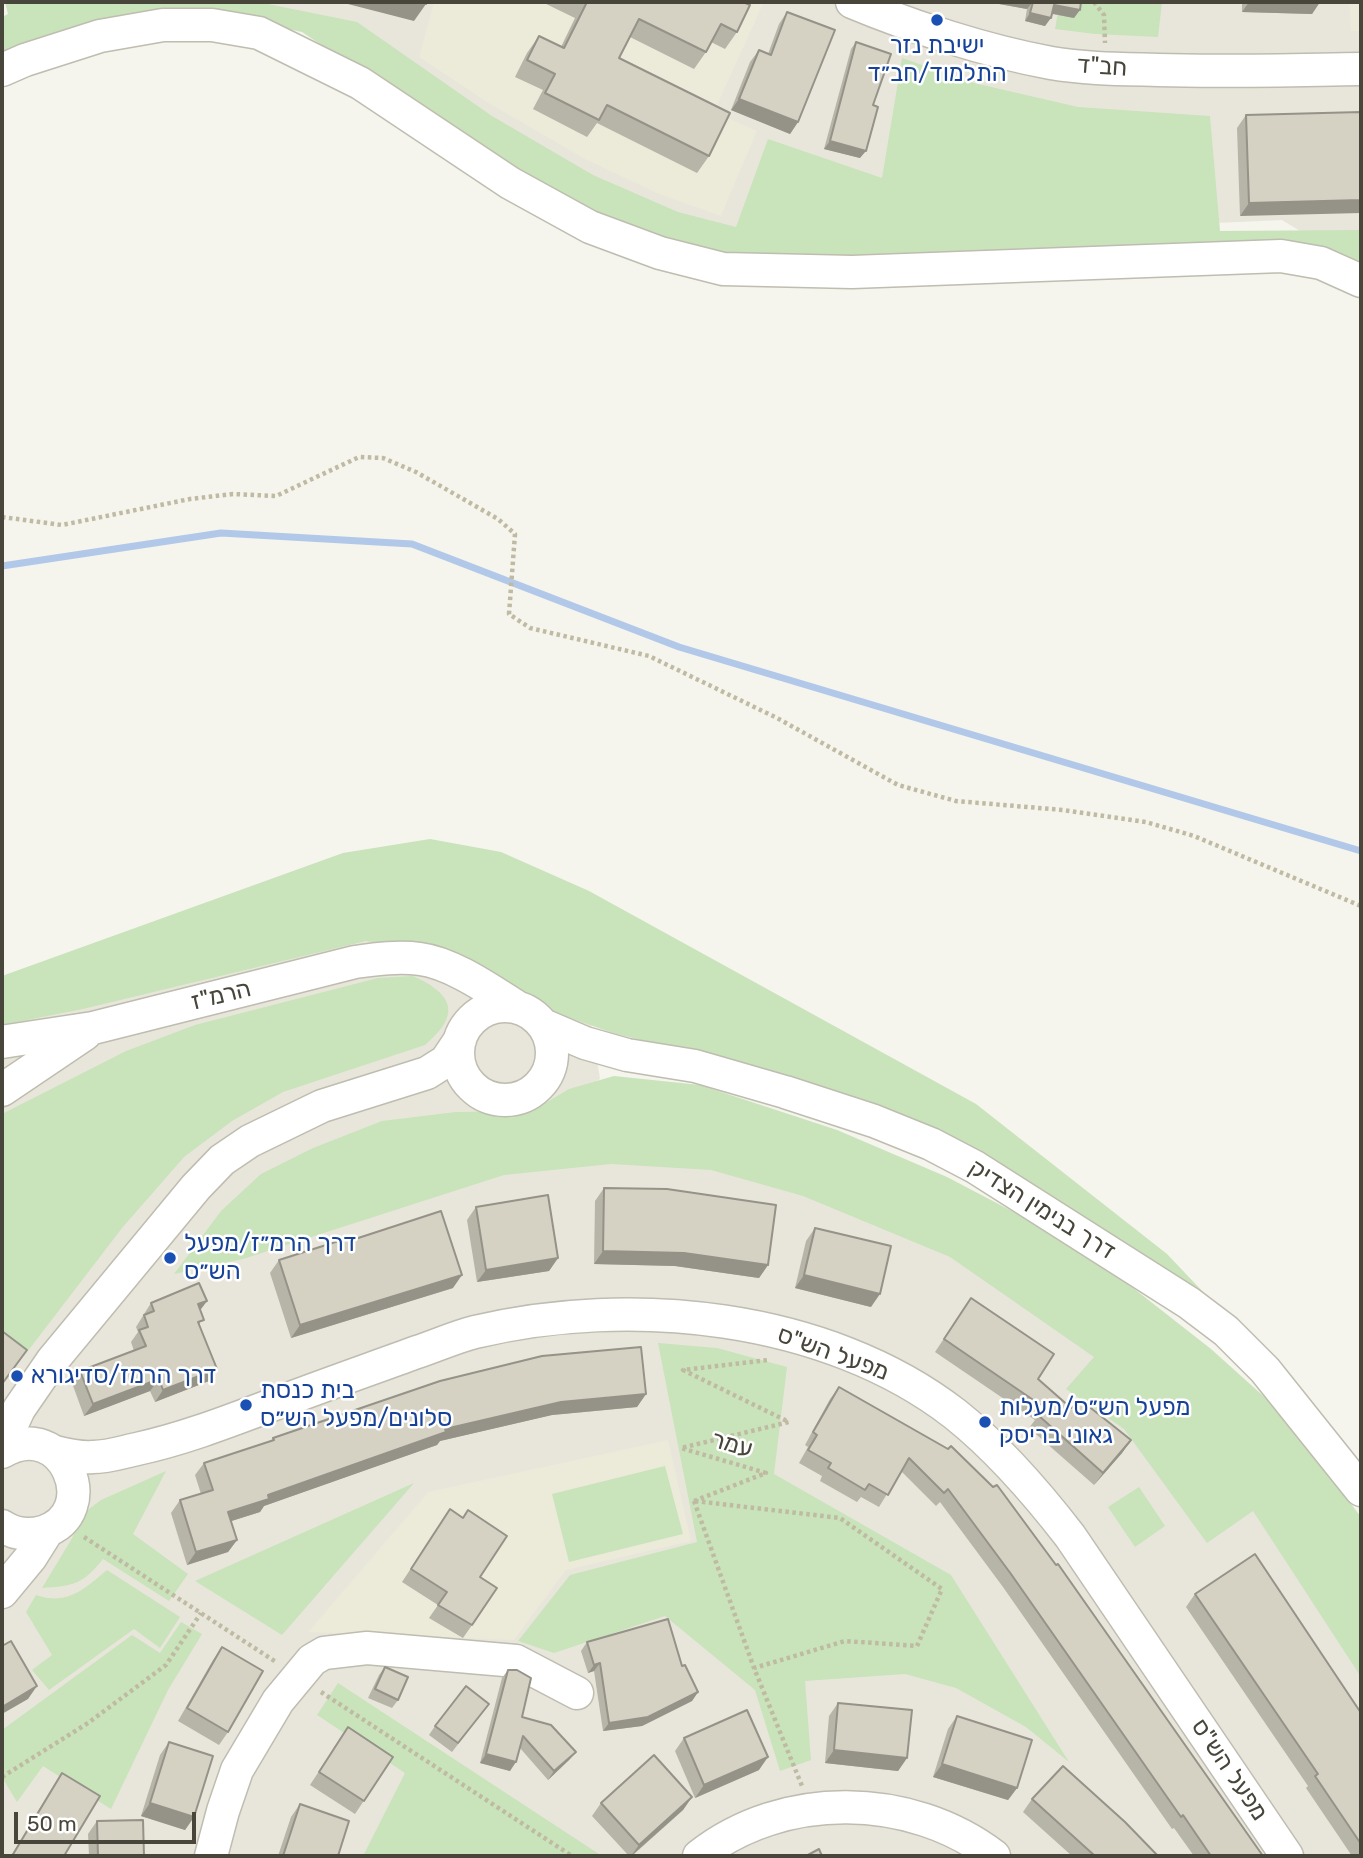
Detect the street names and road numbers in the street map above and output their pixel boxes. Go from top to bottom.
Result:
street label: חב"ד [1076,51,1128,83]
street label: הרמ"ז [188,975,254,1017]
street label: דרך בנימין הצדיק [963,1153,1121,1267]
street label: מפעל הש"ס [773,1321,893,1387]
street label: עמר [708,1425,756,1465]
street label: מפעל הש"ס [1184,1714,1274,1826]

